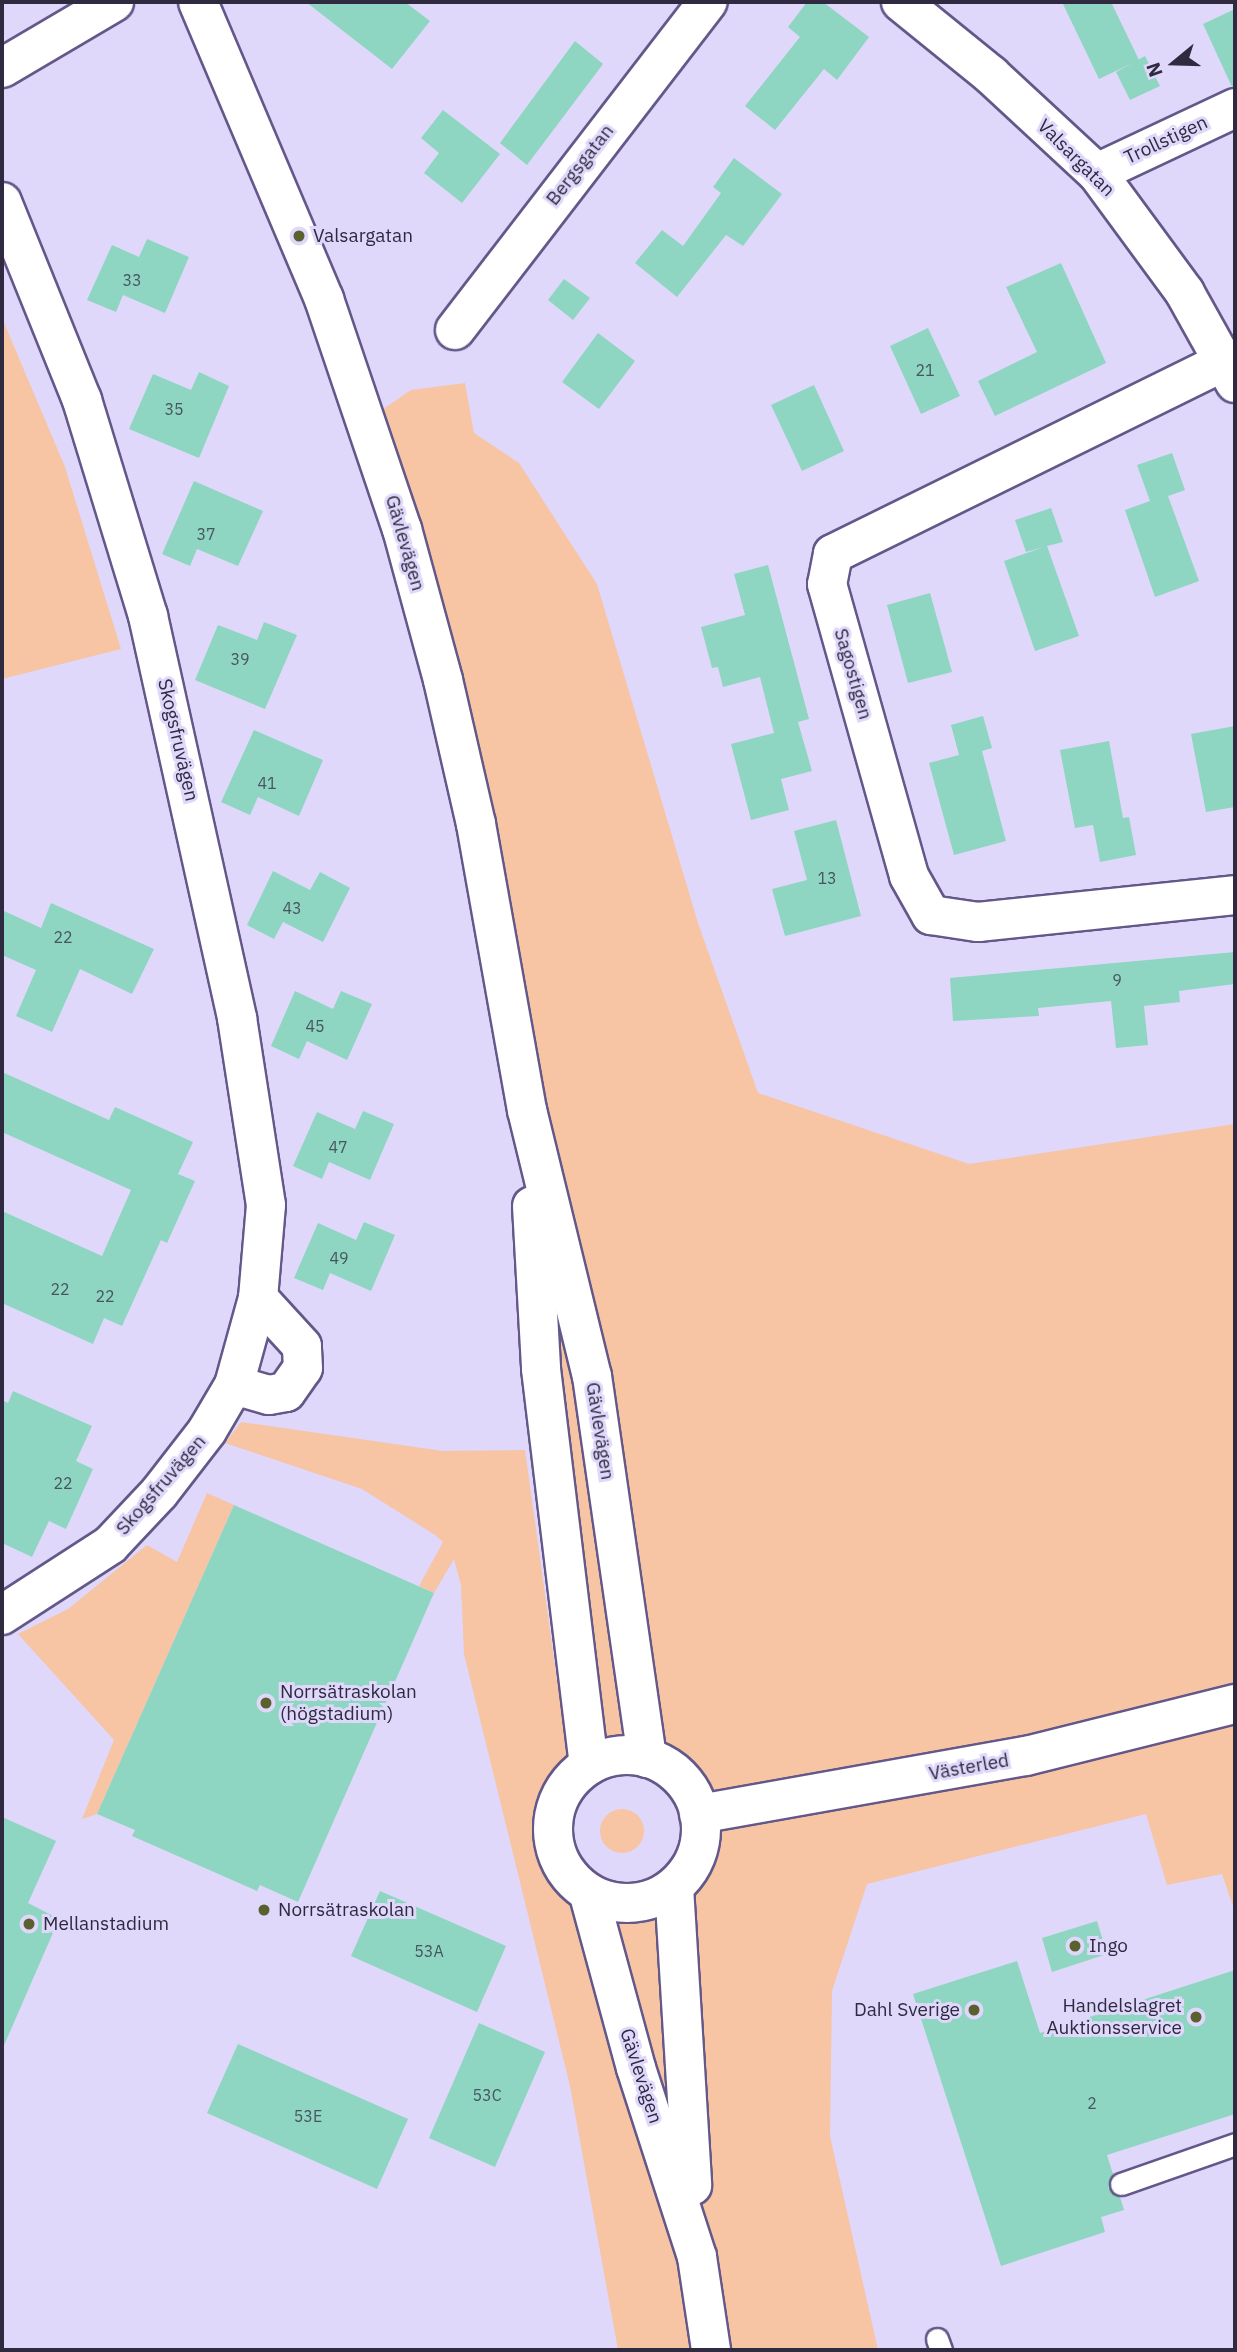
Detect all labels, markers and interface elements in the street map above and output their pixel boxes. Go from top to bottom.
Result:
north arrow [1139,28,1209,98]
text: N [1141,59,1168,80]
street label: Trollstigen [1121,111,1211,169]
street label: Valsargatan [1033,115,1119,201]
street label: Bergsgatan [541,120,619,210]
place label: Valsargatan [313,225,413,247]
marker: Valsargatan [291,228,307,244]
house number: 33 [122,270,142,290]
house number: 21 [915,360,935,380]
house number: 35 [164,399,184,419]
street label: Gävlevägen [380,493,430,593]
house number: 37 [196,524,216,544]
street label: Sagostigen [829,626,877,722]
house number: 39 [230,649,250,669]
street label: Skogsfruvägen [153,677,203,803]
house number: 41 [257,773,277,793]
house number: 13 [817,868,837,888]
house number: 43 [282,898,302,918]
house number: 22 [53,927,73,947]
house number: 9 [1112,970,1122,990]
house number: 45 [305,1016,325,1036]
house number: 47 [328,1137,348,1157]
house number: 49 [329,1248,349,1268]
house number: 22 [50,1279,70,1299]
house number: 22 [95,1286,115,1306]
street label: Gävlevägen [581,1381,619,1481]
street label: Skogsfruvägen [111,1430,211,1540]
house number: 22 [53,1473,73,1493]
place label: Norrsätraskolan (högstadium) [280,1681,417,1725]
marker: Norrsätraskolan (högstadium) [258,1695,274,1711]
street label: Västerled [927,1749,1011,1785]
place label: Norrsätraskolan [278,1899,415,1921]
marker: Norrsätraskolan [256,1902,272,1918]
place label: Mellanstadium [43,1913,169,1935]
marker: Mellanstadium [21,1916,37,1932]
place label: Ingo [1089,1935,1128,1957]
marker: Ingo [1067,1938,1083,1954]
house number: 53A [414,1941,444,1961]
place label: Handelslagret Auktionsservice [1046,1995,1182,2039]
place label: Dahl Sverige [854,1999,960,2021]
marker: Dahl Sverige [966,2002,982,2018]
marker: Handelslagret Auktionsservice [1188,2009,1204,2025]
street label: Gävlevägen [615,2026,667,2126]
house number: 53C [472,2085,502,2105]
house number: 2 [1087,2093,1097,2113]
house number: 53E [294,2106,322,2126]

